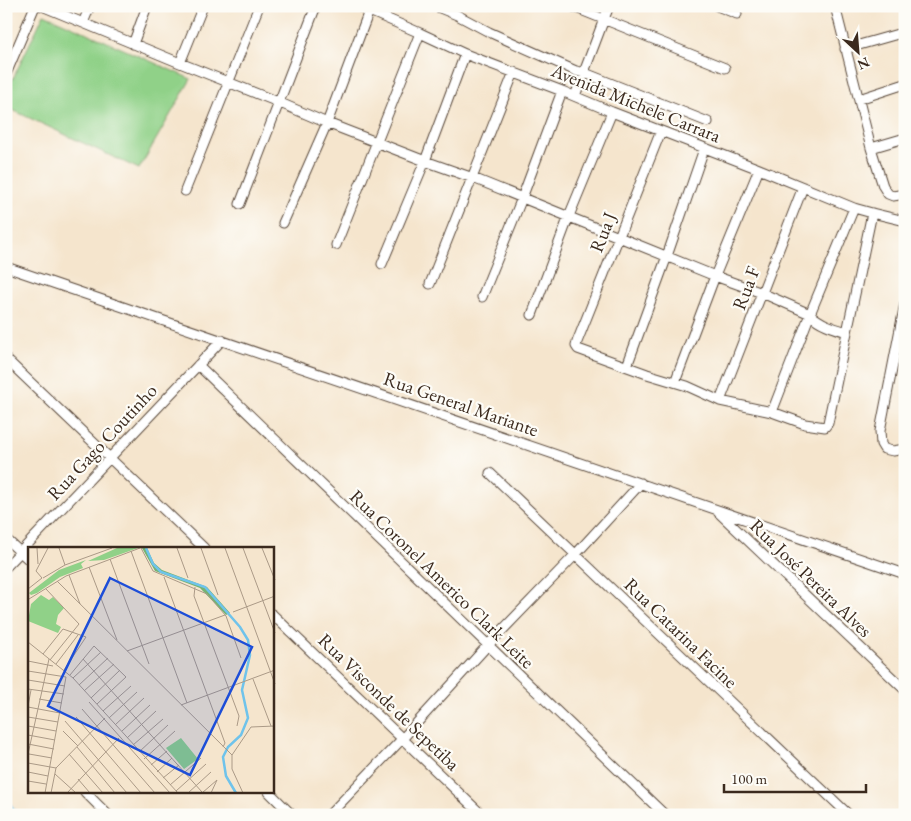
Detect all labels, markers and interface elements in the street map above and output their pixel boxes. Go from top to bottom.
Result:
north arrow [834,28,884,78]
text: N [854,53,873,75]
street label: Avenida Michele Carrara [547,57,725,149]
street label: Rua J [584,208,622,256]
street label: Rua F [726,262,766,313]
street label: Rua General Mariante [380,366,542,442]
street label: Rua Gago Coutinho [42,378,162,506]
street label: Rua Coronel Americo Clark Leite [344,484,540,674]
street label: Rua José Pereira Alves [745,513,877,643]
inset map [28,547,274,794]
street label: Rua Catarina Facine [619,572,743,694]
street label: Rua Visconde de Sepetiba [313,628,465,776]
scale bar [724,761,866,793]
text: 100 m [731,769,768,788]

